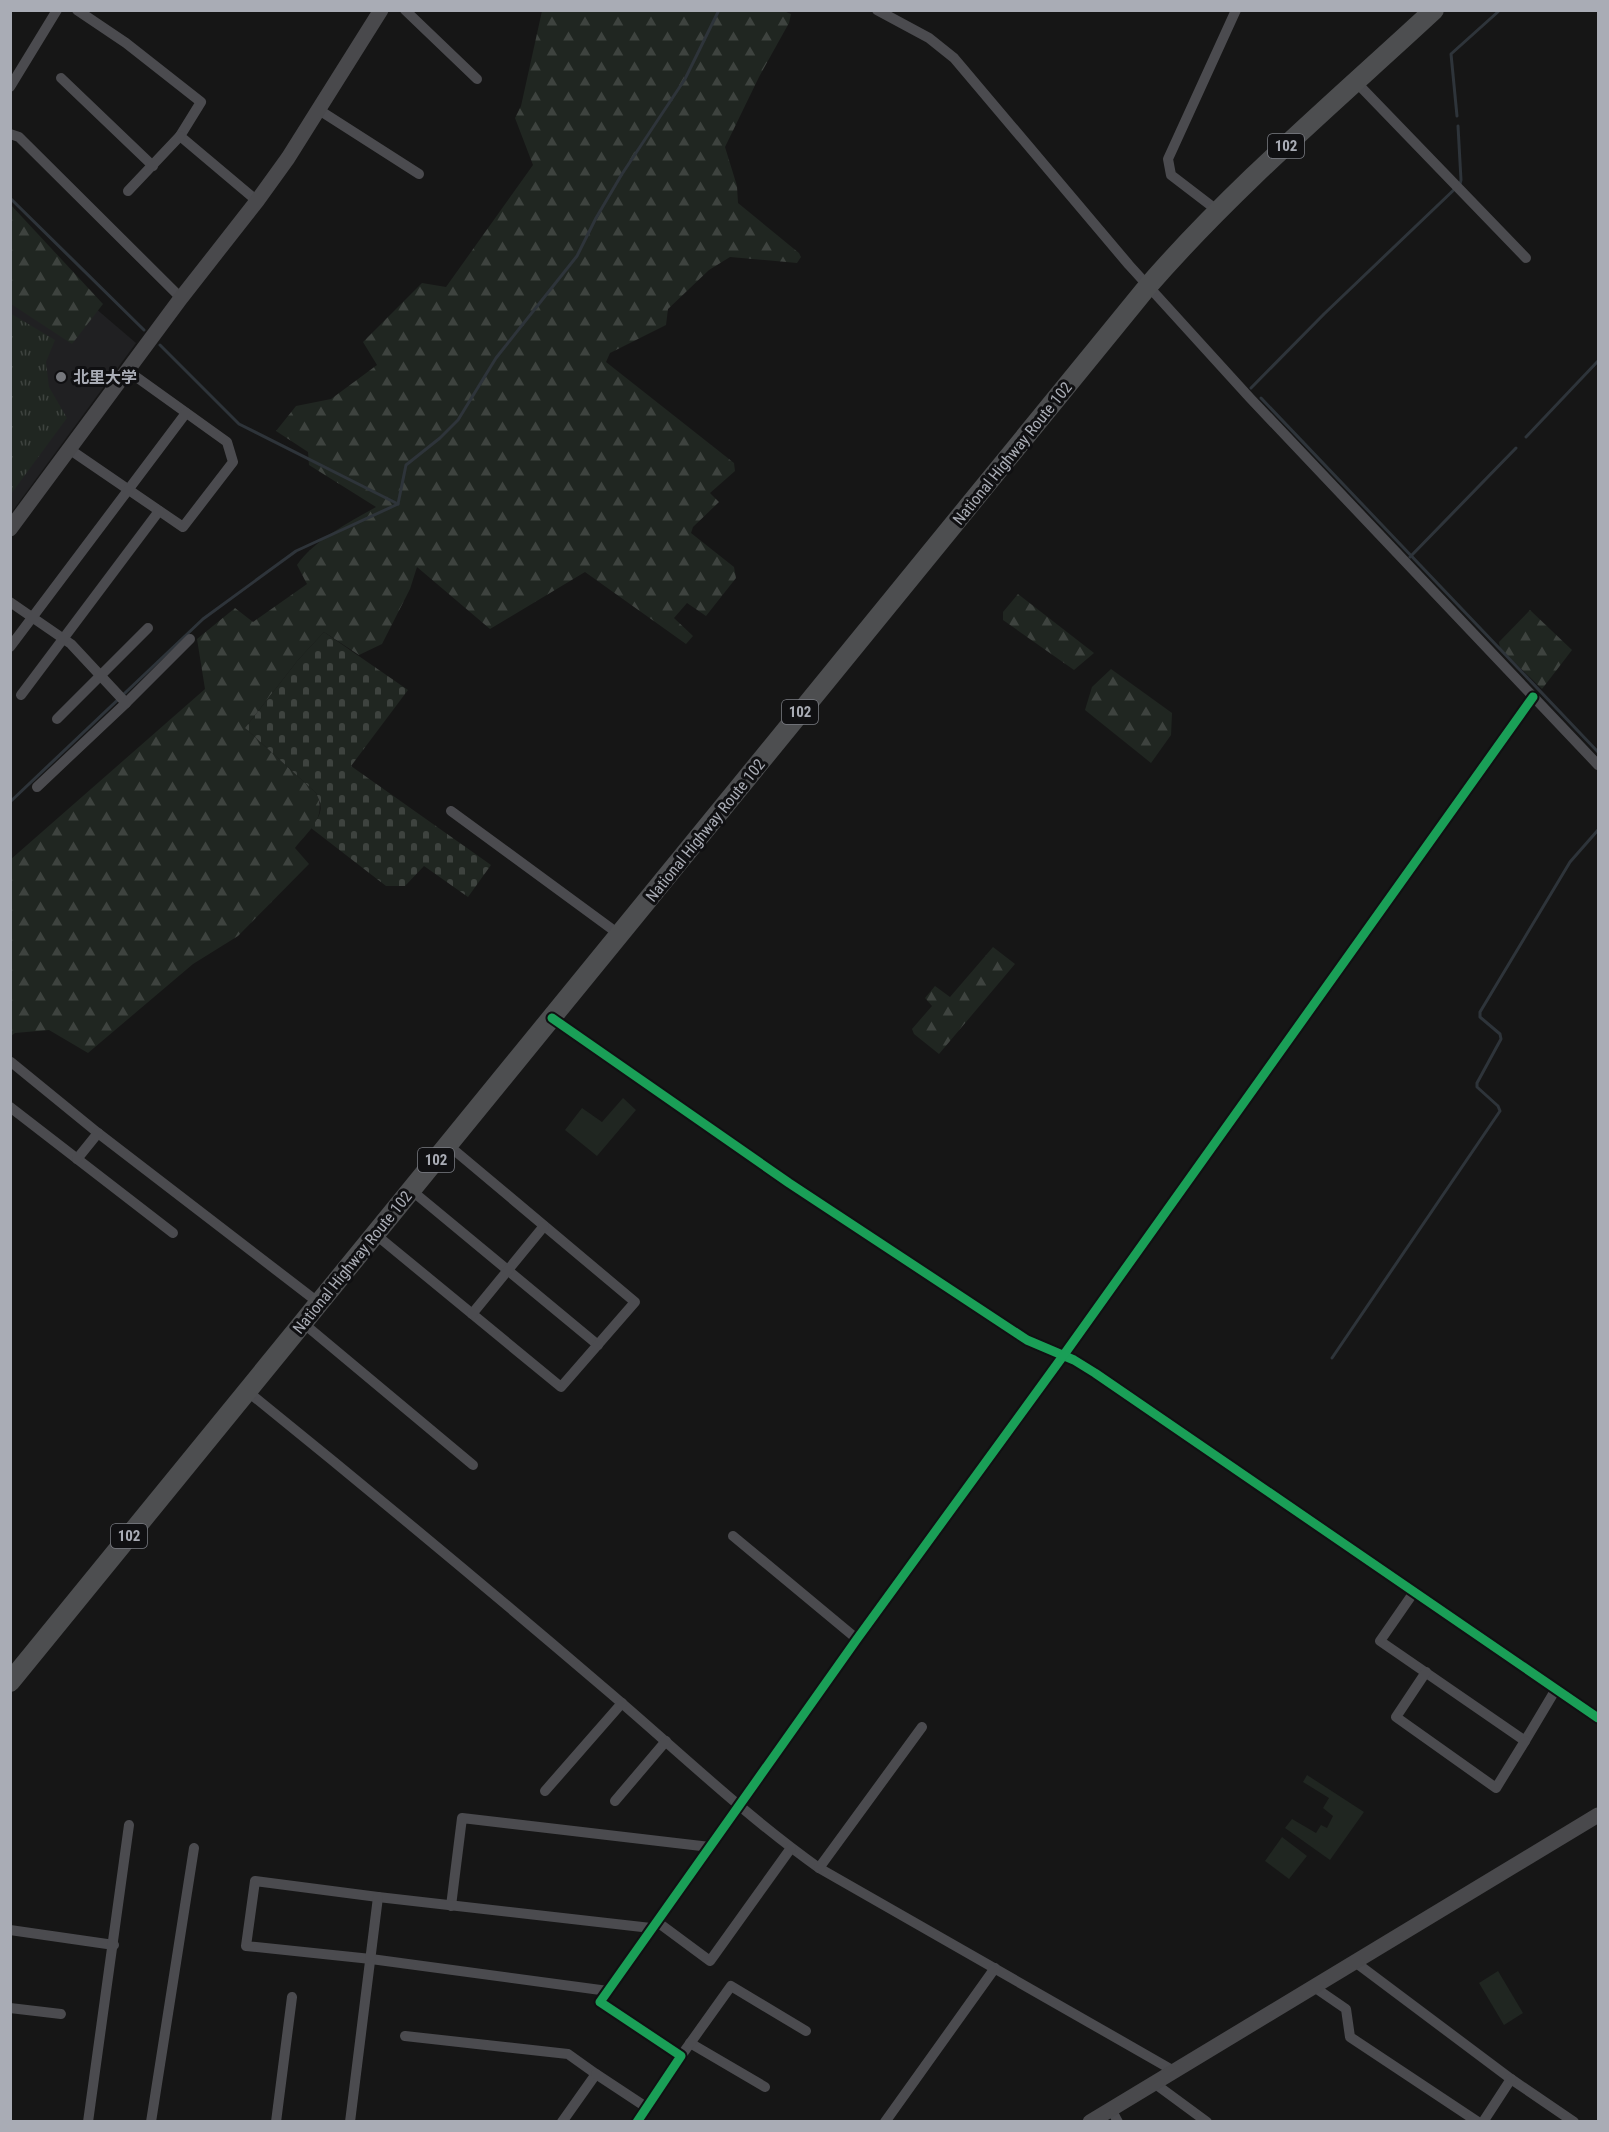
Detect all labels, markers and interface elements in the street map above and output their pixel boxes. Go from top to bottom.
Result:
road number: 102 [1268,134,1304,158]
place label: 北里大学 [73,368,137,387]
marker: 北里大学 [54,370,68,384]
street label: National Highway Route 102 [949,378,1076,529]
road number: 102 [782,700,818,724]
street label: National Highway Route 102 [642,755,769,906]
road number: 102 [418,1148,454,1172]
street label: National Highway Route 102 [289,1187,416,1338]
road number: 102 [111,1524,147,1548]

